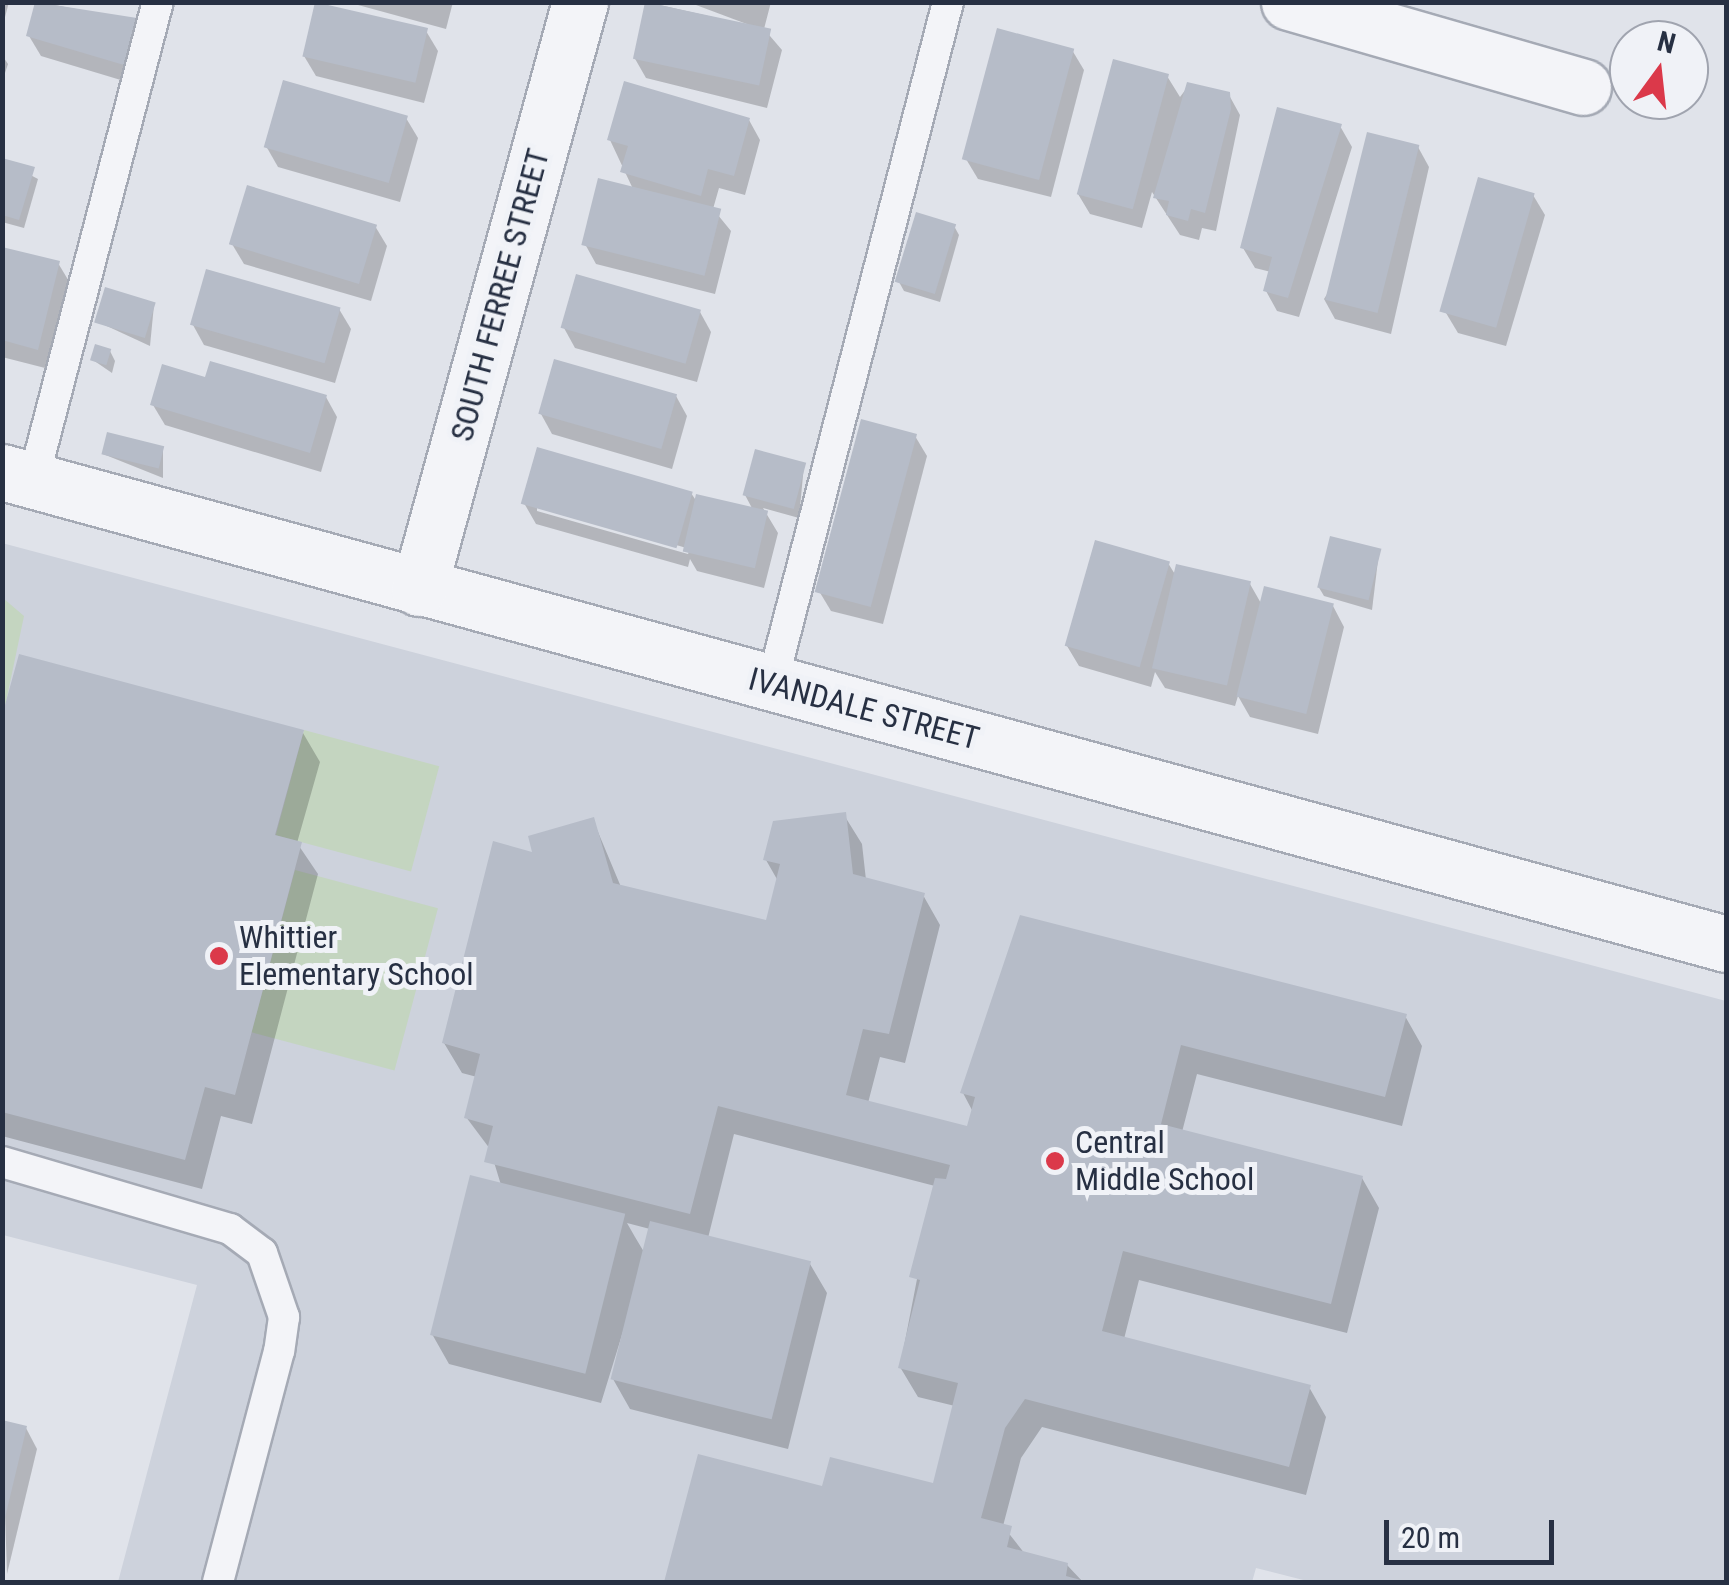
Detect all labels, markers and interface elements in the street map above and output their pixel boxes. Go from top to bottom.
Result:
north arrow [1609,20,1709,120]
text: N [1654,24,1679,61]
street label: SOUTH FERREE STREET [442,145,558,445]
street label: IVANDALE STREET [745,660,983,758]
place label: Whittier Elementary School [239,919,474,994]
marker: Whittier Elementary School [208,945,230,967]
place label: Central Middle School [1075,1124,1254,1199]
marker: Central Middle School [1044,1150,1066,1172]
scale bar [1389,1500,1559,1562]
text: 20 m [1401,1520,1460,1555]

